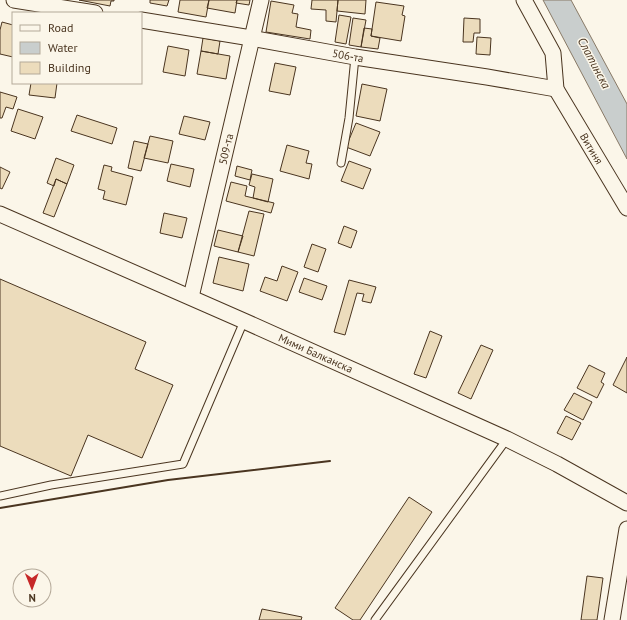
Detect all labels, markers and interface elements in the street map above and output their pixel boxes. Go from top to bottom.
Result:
legend [12,12,142,84]
text: Road [48,20,73,35]
water label: Слатинска [575,35,614,91]
text: Water [48,40,78,55]
street label: 506-та [331,46,365,65]
text: Building [48,60,91,75]
street label: Витиня [577,130,606,167]
street label: 509-та [215,132,236,166]
street label: Мими Балканска [276,330,355,376]
north arrow [12,568,52,608]
text: N [28,591,36,605]

